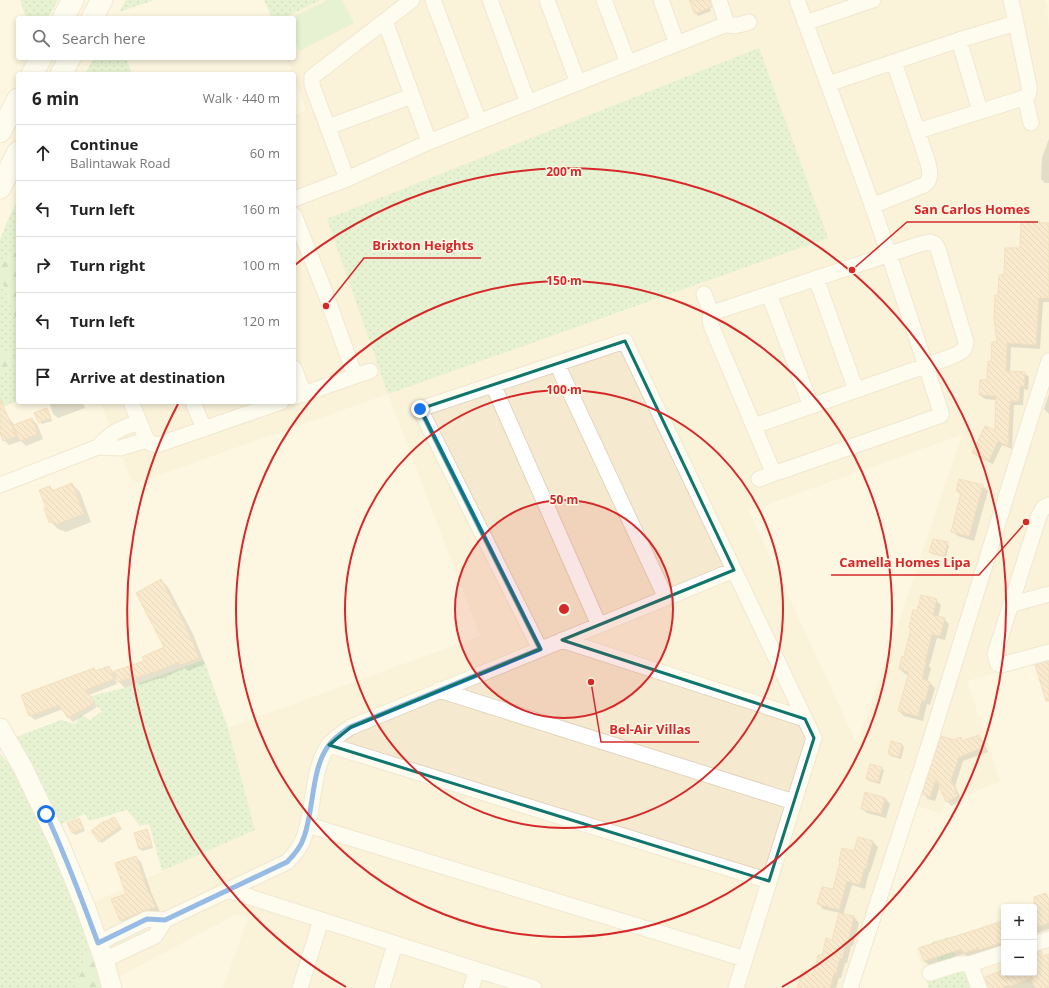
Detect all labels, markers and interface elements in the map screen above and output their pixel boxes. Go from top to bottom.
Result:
search box [16,16,296,60]
icon: search [30,27,52,49]
text: Search here [62,28,146,48]
text: 6 min [32,87,79,110]
text: Walk · 440 m [203,89,280,107]
text: Continue [70,134,138,154]
icon: ahead [32,142,54,164]
text: 60 m [250,144,280,162]
text: Balintawak Road [70,154,171,172]
text: 200 m [546,163,582,180]
callout: San Carlos Homes [907,197,1038,222]
icon: left [32,198,54,220]
text: Turn left [70,199,135,219]
text: 160 m [242,200,280,218]
text: San Carlos Homes [914,200,1030,218]
callout: Brixton Heights [364,233,481,258]
text: Brixton Heights [372,236,474,254]
icon: right [32,254,54,276]
text: Turn right [70,255,145,275]
text: 100 m [242,256,280,274]
text: 150 m [546,272,582,289]
icon: left [32,310,54,332]
text: Turn left [70,311,135,331]
text: 120 m [242,312,280,330]
icon: arrive [32,366,54,388]
text: Arrive at destination [70,367,225,387]
text: 100 m [546,381,582,398]
route end [411,400,429,418]
text: 50 m [550,491,578,508]
callout: Camella Homes Lipa [831,550,979,575]
text: Camella Homes Lipa [839,553,971,571]
centre of rings [557,602,571,616]
callout: Bel-Air Villas [601,717,699,742]
text: Bel-Air Villas [609,720,691,738]
route start [37,805,55,823]
map controls [1001,904,1037,976]
button: + [1001,904,1037,940]
button: − [1001,940,1037,976]

